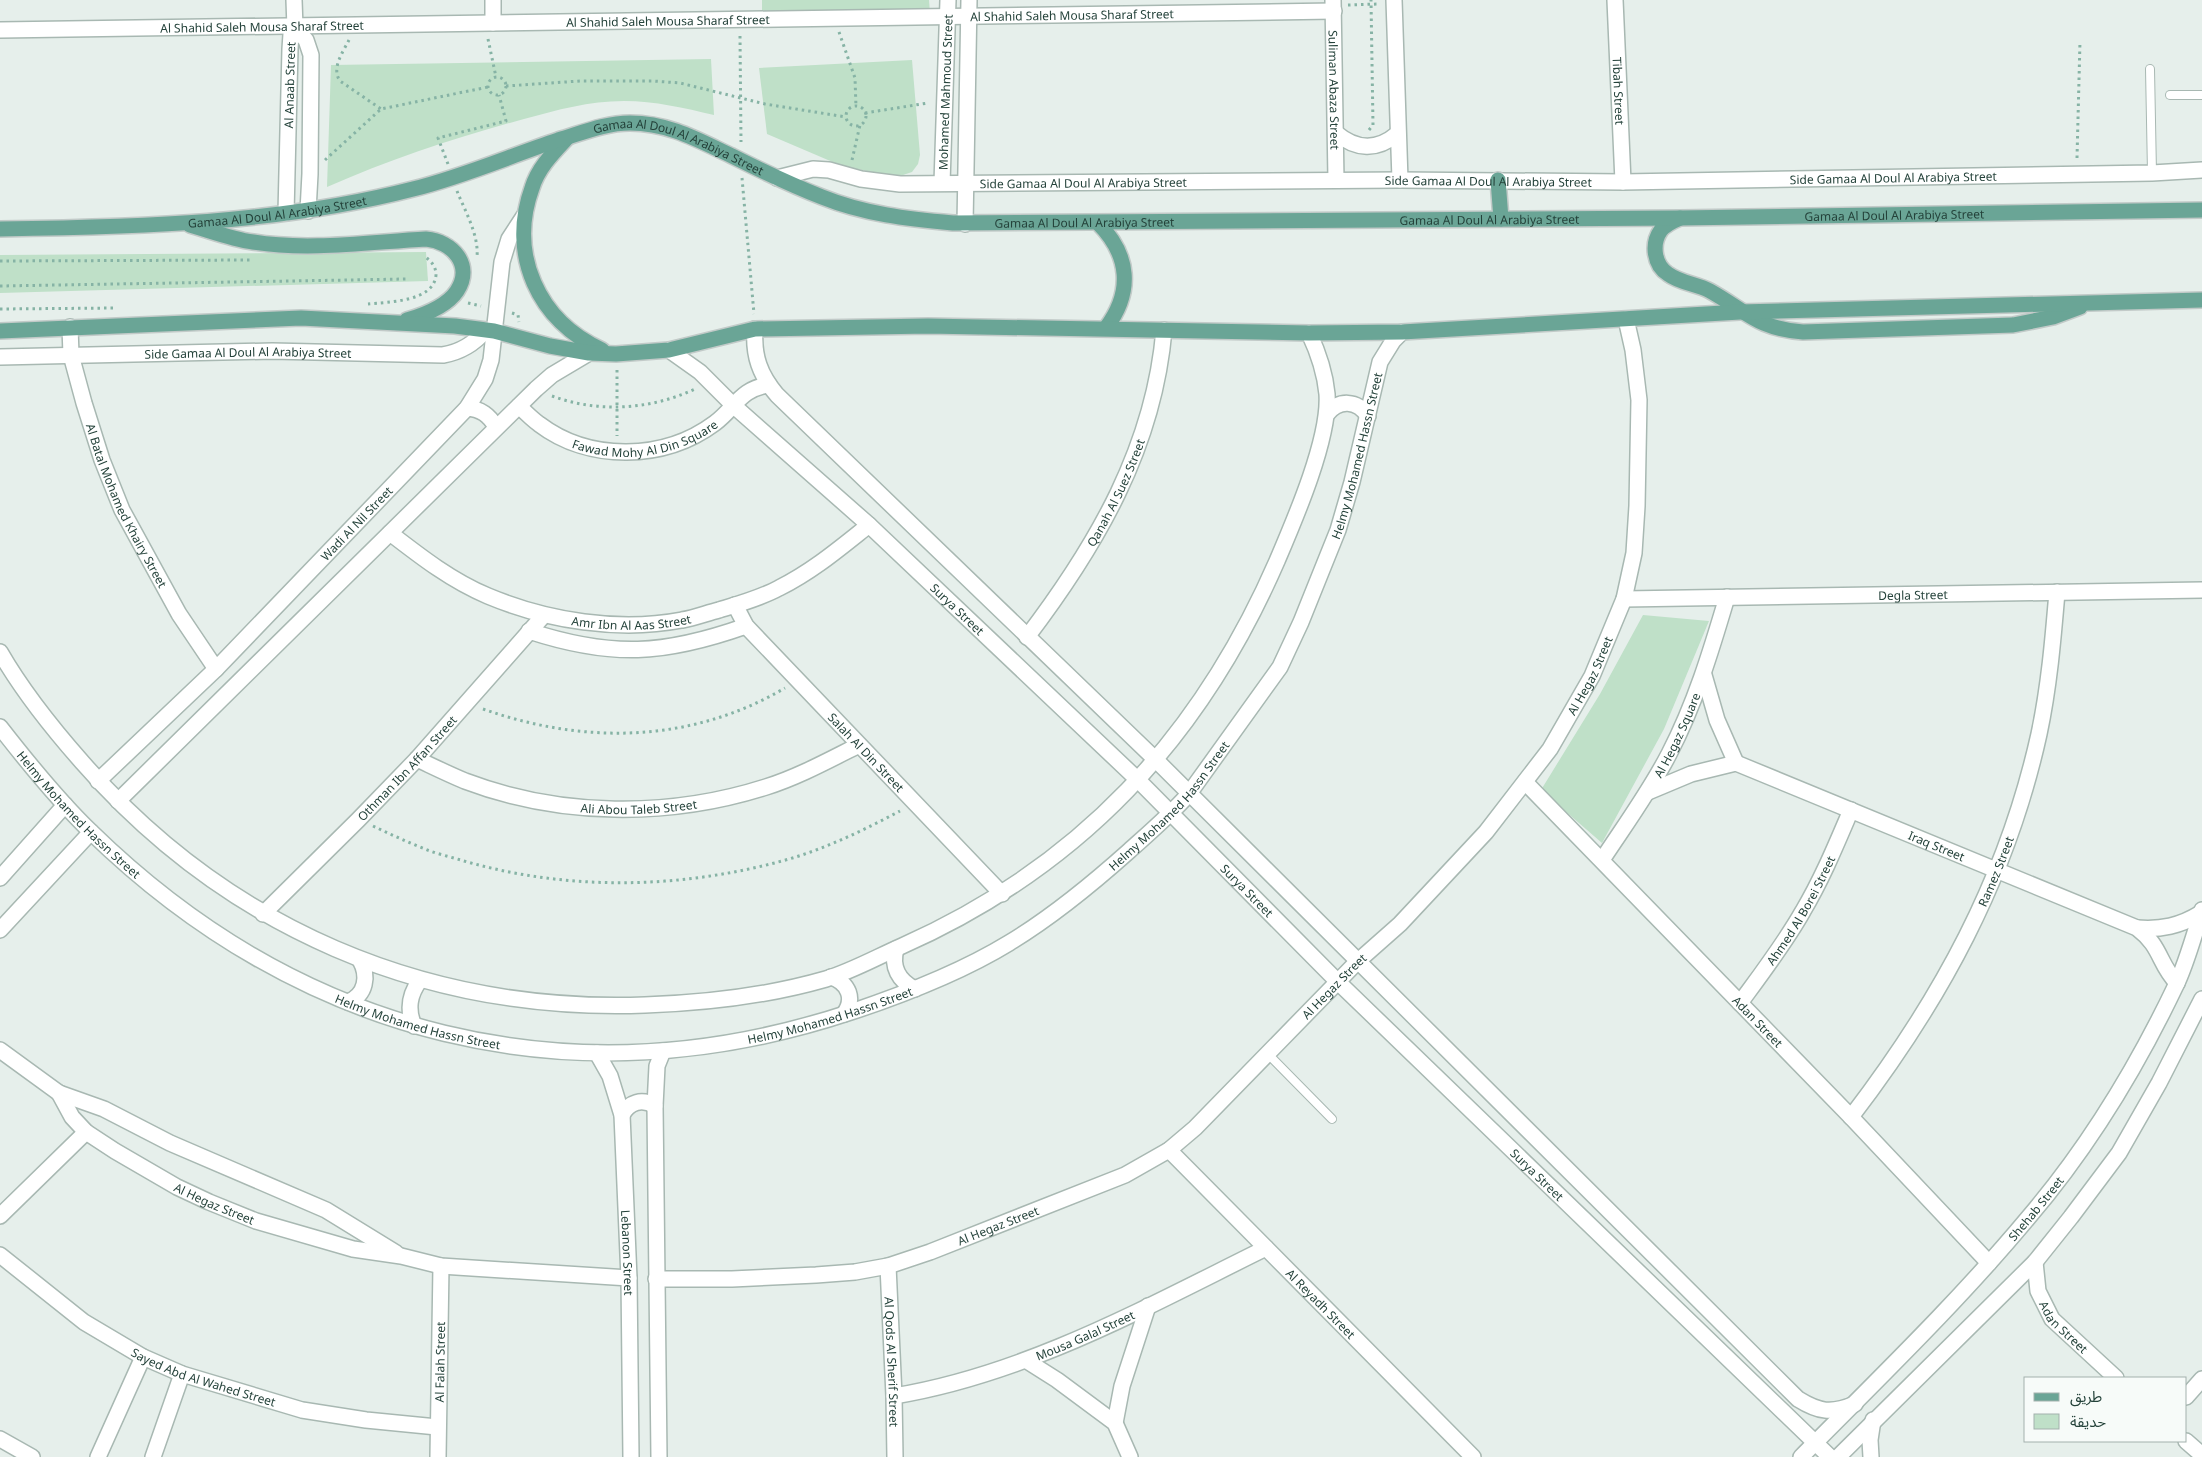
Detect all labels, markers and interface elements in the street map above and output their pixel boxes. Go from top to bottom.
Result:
street label: Al Shahid Saleh Mousa Sharaf Street [970,5,1175,25]
street label: Al Shahid Saleh Mousa Sharaf Street [566,11,771,30]
street label: Mohamed Mahmoud Street [934,13,956,170]
street label: Al Shahid Saleh Mousa Sharaf Street [160,16,365,36]
street label: Suliman Abaza Street [1325,30,1344,151]
street label: Al Anaab Street [280,41,299,129]
street label: Tibah Street [1609,57,1629,126]
street label: Gamaa Al Doul Al Arabiya Street [591,114,767,179]
street label: Side Gamaa Al Doul Al Arabiya Street [1790,167,1998,188]
street label: Side Gamaa Al Doul Al Arabiya Street [1385,171,1593,190]
street label: Side Gamaa Al Doul Al Arabiya Street [980,173,1188,192]
street label: Gamaa Al Doul Al Arabiya Street [187,191,369,231]
street label: Gamaa Al Doul Al Arabiya Street [1804,205,1985,225]
street label: Gamaa Al Doul Al Arabiya Street [1399,210,1580,228]
street label: Gamaa Al Doul Al Arabiya Street [994,213,1175,231]
street label: Side Gamaa Al Doul Al Arabiya Street [144,342,352,362]
street label: Helmy Mohamed Hassn Street [1327,370,1386,541]
street label: Fawad Mohy Al Din Square [570,415,721,461]
street label: Al Batal Mohamed Khairy Street [82,421,172,591]
street label: Qanah Al Suez Street [1082,436,1149,550]
street label: Wadi Al Nil Street [316,482,397,564]
street label: Surya Street [927,579,989,639]
street label: Degla Street [1878,585,1948,604]
street label: Amr Ibn Al Aas Street [570,610,693,633]
street label: Al Hegaz Street [1563,633,1616,718]
street label: Al Hegaz Square [1649,690,1704,781]
street label: Salah Al Din Street [824,709,909,796]
street label: Othman Ibn Affan Street [353,711,461,824]
street label: Helmy Mohamed Hassn Street [1105,737,1233,874]
street label: Helmy Mohamed Hassn Street [13,747,145,882]
street label: Ali Abou Taleb Street [580,795,699,818]
street label: Iraq Street [1906,826,1968,865]
street label: Ramez Street [1973,833,2018,909]
street label: Ahmed Al Borei Street [1762,852,1839,968]
street label: Surya Street [1217,860,1278,921]
street label: Al Hegaz Street [1298,949,1370,1023]
street label: Helmy Mohamed Hassn Street [746,982,915,1047]
street label: Helmy Mohamed Hassn Street [333,990,502,1053]
street label: Adan Street [1729,992,1787,1051]
street label: Surya Street [1507,1144,1568,1205]
street label: Shehab Street [2004,1172,2068,1244]
street label: Al Hegaz Street [171,1178,258,1228]
street label: Al Hegaz Street [955,1201,1042,1249]
street label: Lebanon Street [618,1209,638,1296]
street label: Al Reyadh Street [1282,1265,1360,1343]
street label: Al Qods Al Sherif Street [881,1296,903,1428]
street label: Adan Street [2036,1298,2092,1357]
street label: Mousa Galal Street [1033,1306,1138,1364]
street label: Al Falah Street [430,1321,449,1403]
street label: Sayed Abd Al Wahed Street [128,1343,278,1410]
legend [2024,1377,2187,1442]
text: طريق [2070,1386,2102,1407]
text: حديقة [2070,1411,2106,1431]

